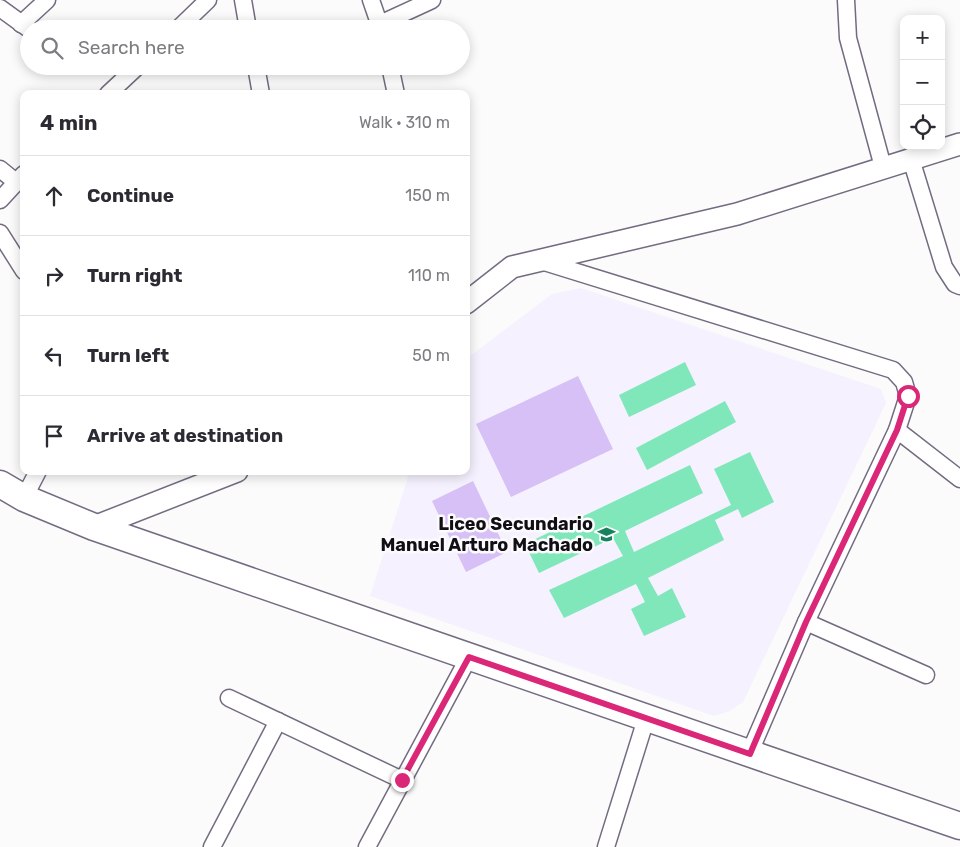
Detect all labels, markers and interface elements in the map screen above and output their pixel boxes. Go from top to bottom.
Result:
map controls [900,15,945,150]
button: + [900,15,945,60]
search box [20,20,470,75]
icon: search [38,34,66,62]
text: Search here [78,36,185,59]
button: − [900,60,945,105]
button: locate [900,105,945,150]
text: 4 min [40,110,98,135]
text: Walk · 310 m [359,113,450,132]
icon: ahead [40,182,68,210]
text: Continue [87,184,174,207]
text: 150 m [405,186,450,205]
icon: right [40,262,68,290]
text: Turn right [87,264,182,287]
text: 110 m [408,266,450,285]
icon: left [40,342,68,370]
text: Turn left [87,344,169,367]
text: 50 m [412,346,450,365]
route start [897,385,920,408]
icon: arrive [40,422,68,450]
text: Arrive at destination [87,424,283,447]
place label: Liceo Secundario Manuel Arturo Machado [380,513,593,556]
school or university icon: Liceo Secundario Manuel Arturo Machado [597,524,617,544]
route end [391,769,414,792]

